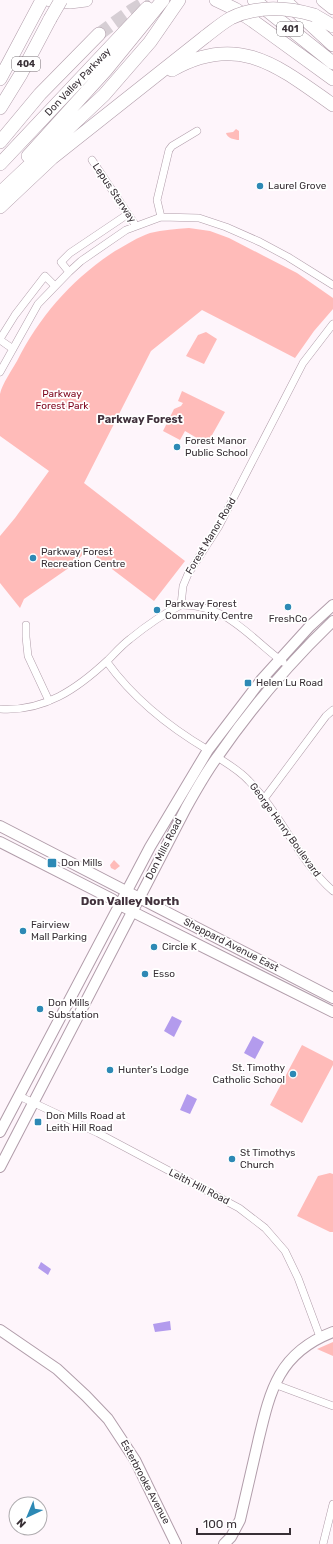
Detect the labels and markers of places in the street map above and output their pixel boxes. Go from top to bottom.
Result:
place label: Laurel Grove [268,180,327,192]
marker: Laurel Grove [255,181,265,191]
place label: Forest Manor Public School [185,435,248,459]
marker: Forest Manor Public School [172,442,182,452]
place label: Parkway Forest Recreation Centre [41,546,126,570]
marker: Parkway Forest Recreation Centre [28,553,38,563]
place label: Parkway Forest Community Centre [165,598,253,622]
marker: FreshCo [283,602,293,612]
marker: Parkway Forest Community Centre [152,605,162,615]
place label: FreshCo [269,613,308,625]
place label: Helen Lu Road [256,677,323,689]
marker: Helen Lu Road [243,678,253,688]
marker: Don Mills [46,857,58,869]
place label: Don Mills [61,857,102,869]
place label: Fairview Mall Parking [31,919,87,943]
marker: Fairview Mall Parking [18,926,28,936]
place label: Circle K [162,941,197,953]
marker: Circle K [149,942,159,952]
place label: Esso [153,968,175,980]
marker: Esso [140,969,150,979]
place label: Don Mills Substation [48,997,99,1021]
marker: Don Mills Substation [35,1004,45,1014]
place label: St. Timothy Catholic School [213,1062,285,1086]
place label: Hunter's Lodge [118,1064,189,1076]
marker: Hunter's Lodge [105,1065,115,1075]
marker: St. Timothy Catholic School [288,1069,298,1079]
place label: Don Mills Road at Leith Hill Road [46,1110,126,1134]
marker: Don Mills Road at Leith Hill Road [33,1117,43,1127]
place label: St Timothys Church [240,1147,295,1171]
marker: St Timothys Church [227,1154,237,1164]

